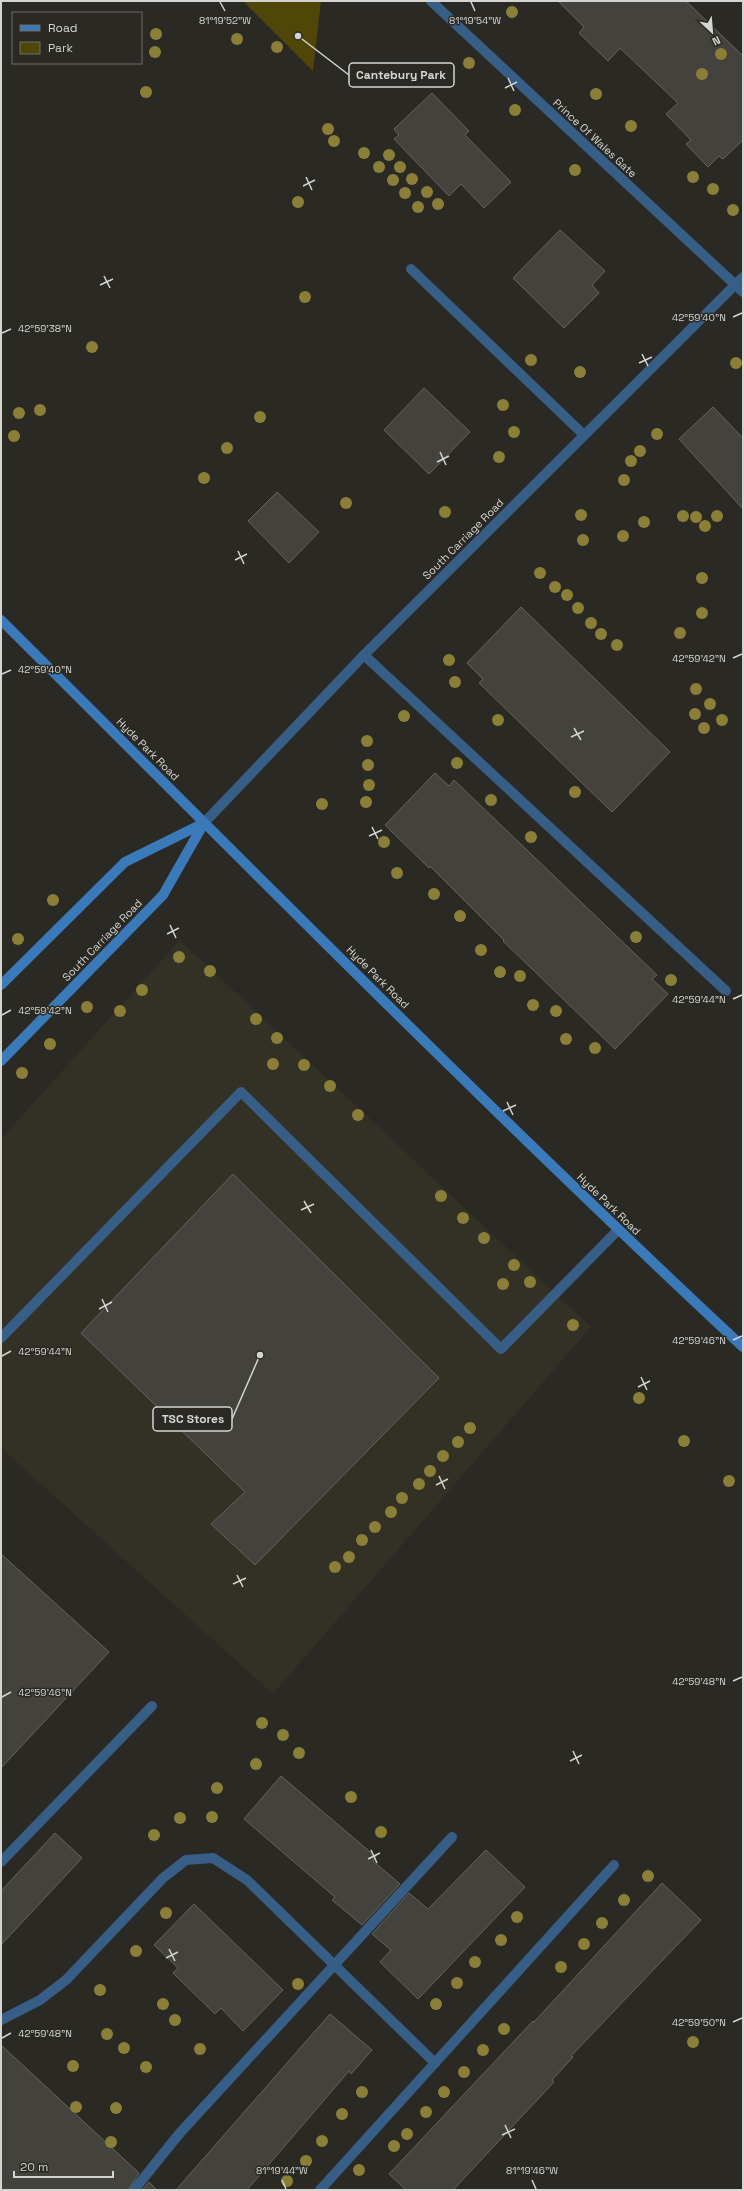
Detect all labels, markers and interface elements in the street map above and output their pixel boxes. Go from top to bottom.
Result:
legend [12,12,142,64]
north arrow [692,12,732,52]
text: 81°19'52"W [199,14,251,27]
text: 81°19'54"W [449,14,501,27]
text: Road [48,20,77,36]
text: N [710,33,723,49]
text: Park [48,40,73,56]
callout: Cantebury Park [349,63,454,87]
text: Cantebury Park [356,67,446,83]
street label: Prince Of Wales Gate [550,96,640,180]
text: 42°59'40"N [672,311,726,324]
text: 42°59'38"N [18,322,72,335]
street label: South Carriage Road [420,496,506,582]
text: 42°59'42"N [672,652,726,665]
text: 42°59'40"N [18,663,72,676]
street label: Hyde Park Road [114,715,182,783]
street label: South Carriage Road [59,896,145,984]
street label: Hyde Park Road [344,943,412,1011]
text: 42°59'44"N [672,993,726,1006]
text: 42°59'42"N [18,1004,72,1017]
street label: Hyde Park Road [574,1170,644,1238]
text: 42°59'46"N [672,1334,726,1347]
text: 42°59'44"N [18,1345,72,1358]
callout: TSC Stores [153,1407,232,1431]
text: TSC Stores [162,1411,224,1427]
text: 42°59'48"N [672,1675,726,1688]
text: 42°59'46"N [18,1686,72,1699]
text: 42°59'50"N [672,2016,726,2029]
text: 42°59'48"N [18,2027,72,2040]
scale bar [14,2153,113,2179]
text: 20 m [20,2159,48,2175]
text: 81°19'44"W [256,2164,308,2177]
text: 81°19'46"W [506,2164,558,2177]

